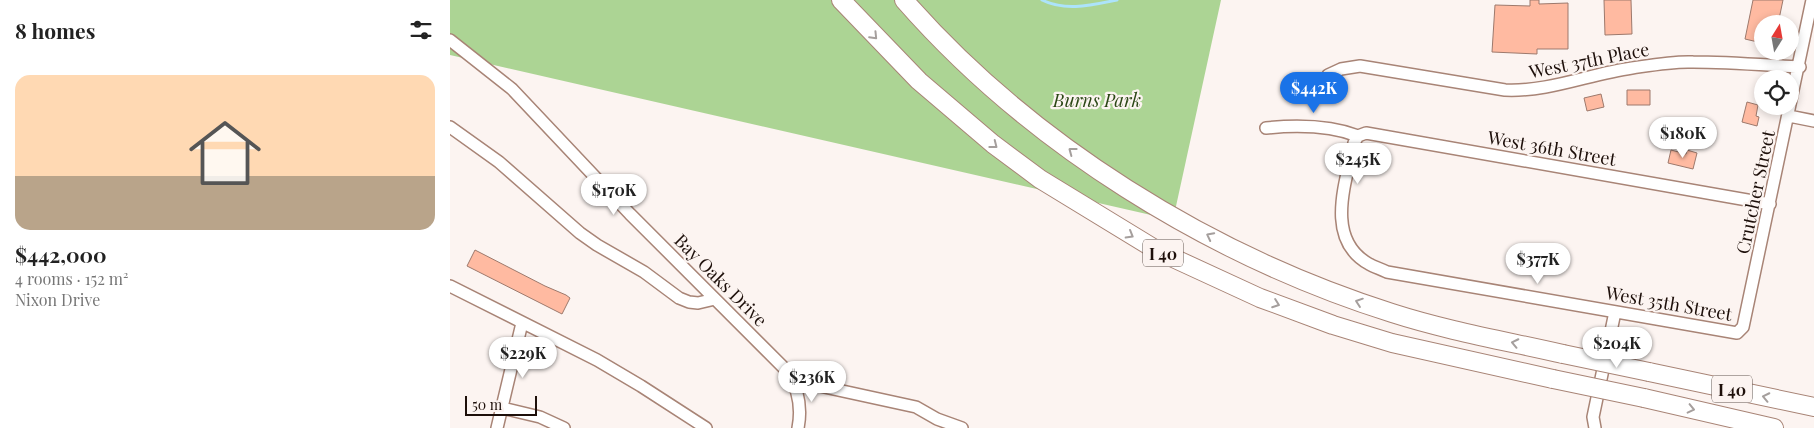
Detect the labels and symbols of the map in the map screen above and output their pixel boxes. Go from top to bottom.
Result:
north arrow [1754,15,1799,60]
one-way arrow [868,30,877,39]
street label: West 37th Place [1526,37,1651,84]
pin: $442K [1279,72,1349,114]
park label: Burns Park [1052,88,1141,112]
pin: $180K [1648,116,1718,159]
street label: West 36th Street [1485,125,1619,171]
street label: Crutcher Street [1730,127,1780,256]
one-way arrow [989,139,998,148]
pin: $245K [1323,142,1393,185]
one-way arrow [1069,148,1078,156]
pin: $170K [579,174,649,216]
street label: Bay Oaks Drive [669,228,773,332]
one-way arrow [1124,228,1133,238]
one-way arrow [1206,233,1215,243]
road number: I 40 [1143,240,1183,266]
pin: $377K [1503,242,1573,285]
street label: West 35th Street [1603,280,1735,326]
one-way arrow [1272,298,1280,308]
one-way arrow [1355,298,1363,308]
pin: $204K [1582,326,1652,369]
pin: $229K [488,336,558,379]
one-way arrow [1511,339,1520,349]
pin: $236K [777,360,847,403]
road number: I 40 [1712,376,1752,402]
one-way arrow [1762,392,1771,403]
scale bar [465,393,538,416]
one-way arrow [1687,403,1696,414]

